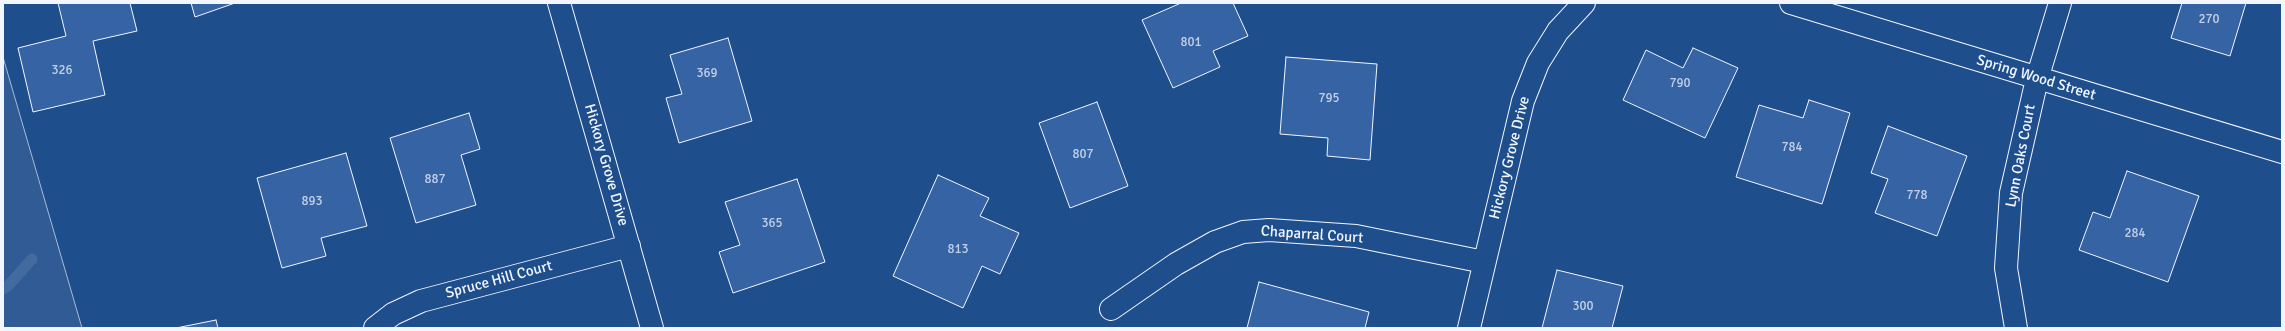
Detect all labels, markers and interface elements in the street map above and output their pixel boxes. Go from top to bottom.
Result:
house number: 270 [2198,12,2220,28]
house number: 801 [1180,35,1202,51]
street label: Spring Wood Street [1974,51,2098,105]
house number: 326 [51,63,73,79]
house number: 369 [696,66,718,82]
house number: 790 [1669,76,1691,92]
house number: 795 [1318,91,1340,107]
street label: Hickory Grove Drive [1486,95,1534,221]
street label: Hickory Grove Drive [580,102,632,228]
street label: Lynn Oaks Court [2002,103,2040,209]
house number: 784 [1781,140,1803,156]
house number: 807 [1072,147,1094,163]
house number: 887 [424,172,446,188]
house number: 778 [1906,188,1928,204]
house number: 893 [301,194,323,210]
house number: 365 [761,216,783,232]
street label: Chaparral Court [1260,222,1364,248]
house number: 284 [2124,226,2146,242]
house number: 813 [947,242,969,258]
street label: Spruce Hill Court [444,257,554,303]
house number: 300 [1572,299,1594,315]

